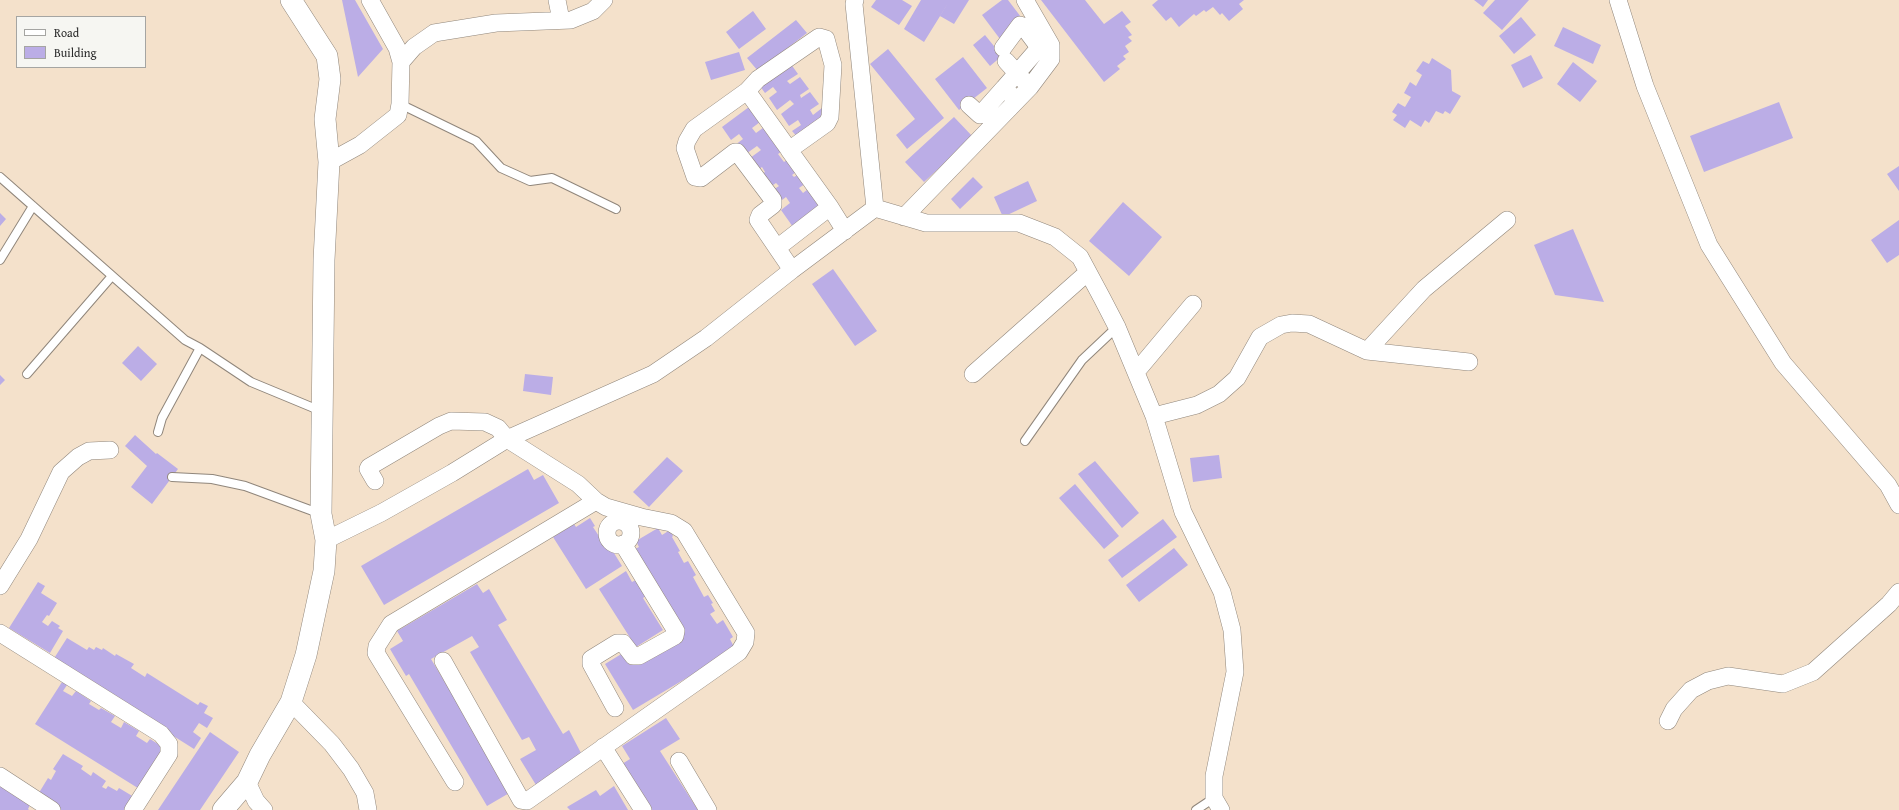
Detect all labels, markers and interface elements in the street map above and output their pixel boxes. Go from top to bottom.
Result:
legend [16,16,146,68]
text: Road [54,24,79,41]
text: Building [54,44,97,61]

